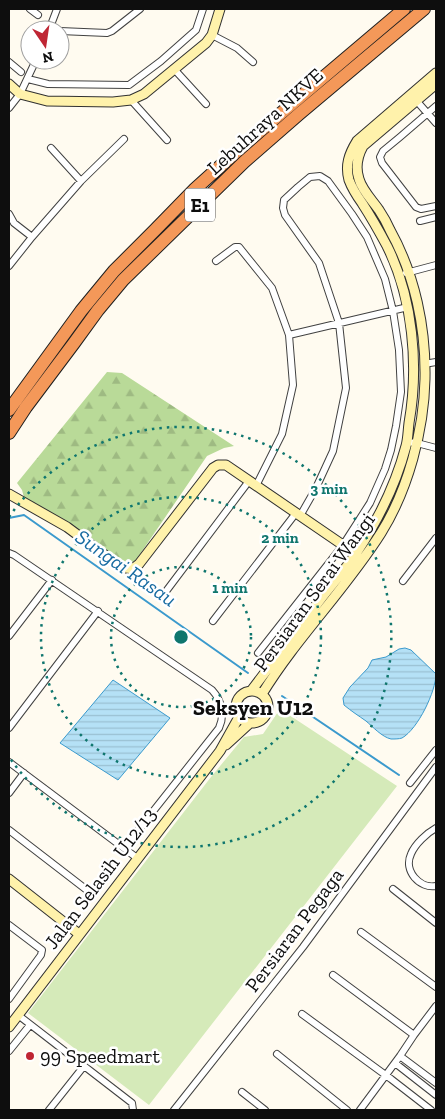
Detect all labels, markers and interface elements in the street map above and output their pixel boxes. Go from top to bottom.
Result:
north arrow [20,20,70,70]
text: N [40,48,55,67]
street label: Lebuhraya NKVE [202,63,328,179]
road number: E1 [185,188,215,222]
text: 3 min [310,480,348,498]
street label: Persiaran Serai Wangi [248,508,380,676]
water label: Sungai Rasau [71,524,182,612]
text: 2 min [261,529,299,547]
text: 1 min [212,579,248,597]
centre of rings [172,628,190,646]
district label: Seksyen U12 [193,694,314,721]
street label: Jalan Selasih U12/13 [39,803,161,953]
street label: Persiaran Pegaga [240,863,349,997]
place label: 99 Speedmart [40,1044,161,1068]
marker: 99 Speedmart [24,1050,36,1062]

